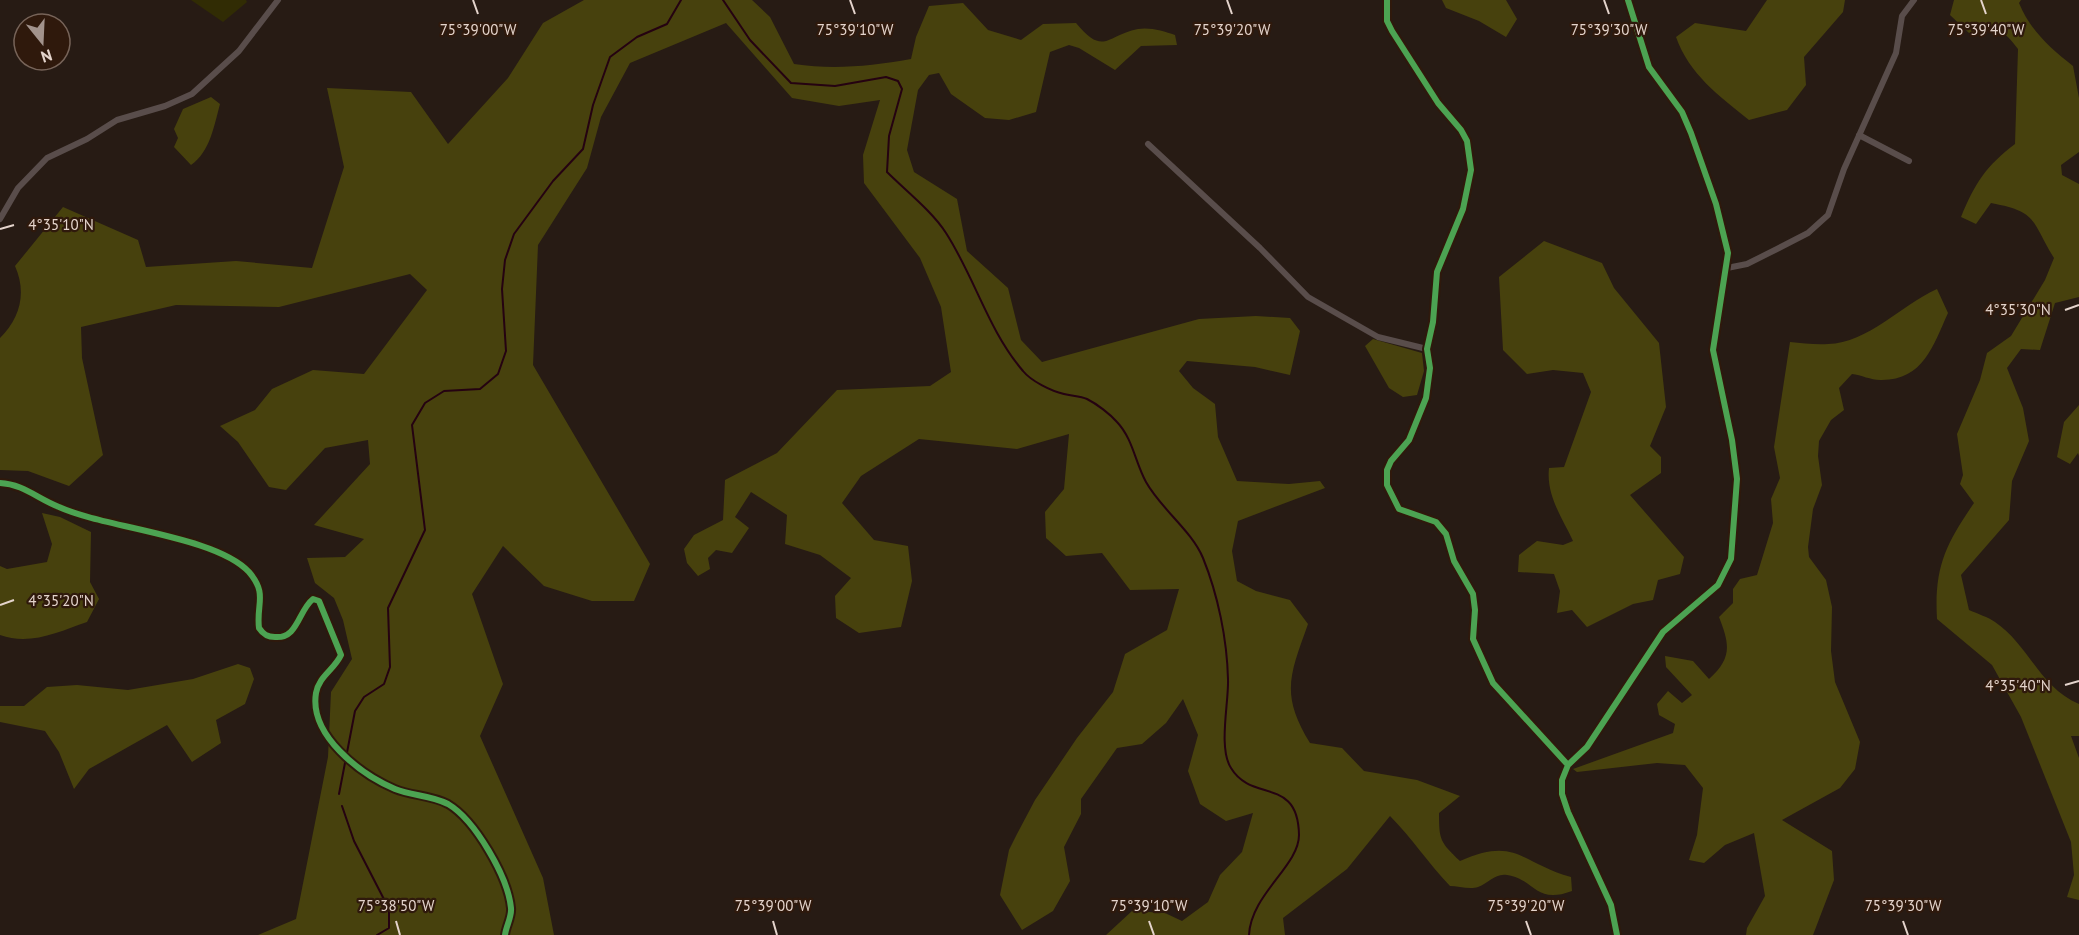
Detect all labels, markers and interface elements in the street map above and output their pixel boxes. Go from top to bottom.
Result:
north arrow [12,12,72,72]
text: 75°39'00"W [440,20,517,39]
text: 75°39'10"W [817,20,894,39]
text: 75°39'20"W [1194,20,1271,39]
text: 75°39'30"W [1571,20,1648,39]
text: 75°39'40"W [1948,20,2025,39]
text: N [39,45,55,67]
text: 4°35'10"N [28,215,94,234]
text: 4°35'30"N [1985,300,2051,319]
text: 4°35'20"N [28,591,94,610]
text: 4°35'40"N [1985,676,2051,695]
text: 75°38'50"W [358,896,435,915]
text: 75°39'00"W [735,896,812,915]
text: 75°39'10"W [1111,896,1188,915]
text: 75°39'20"W [1488,896,1565,915]
text: 75°39'30"W [1865,896,1942,915]

